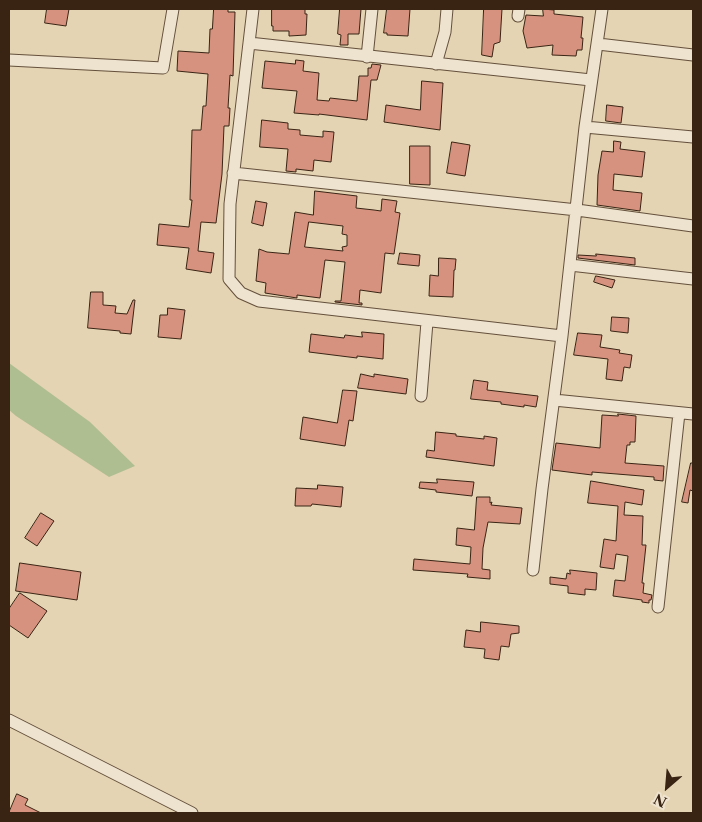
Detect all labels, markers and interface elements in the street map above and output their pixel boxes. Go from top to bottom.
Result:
north arrow [642,762,692,812]
text: N [651,790,670,811]

